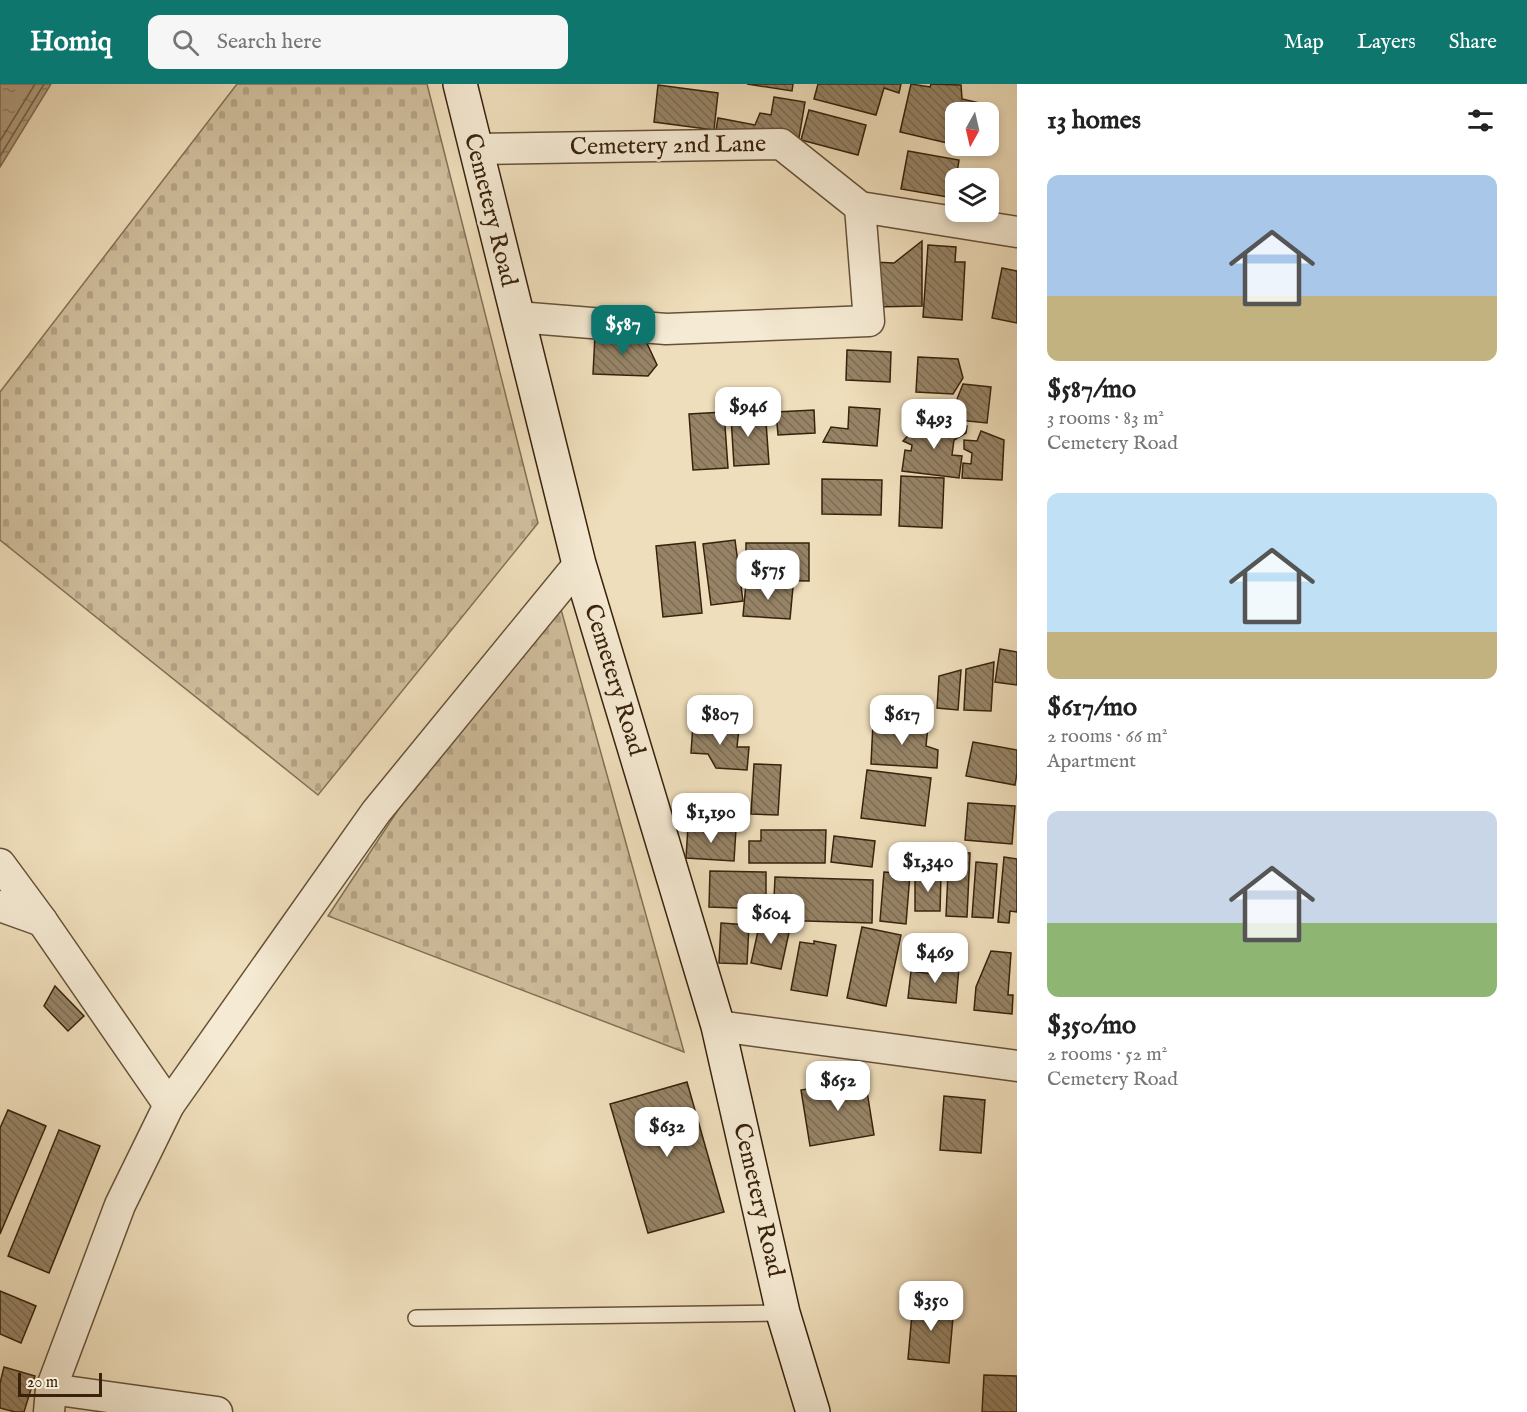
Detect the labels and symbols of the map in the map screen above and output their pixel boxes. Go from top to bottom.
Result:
north arrow [945,102,999,156]
street label: Cemetery 2nd Lane [570,129,766,163]
street label: Cemetery Road [456,130,524,290]
pin: $587 [587,305,659,356]
pin: $946 [712,387,784,438]
pin: $493 [898,399,970,450]
pin: $575 [732,550,804,601]
street label: Cemetery Road [576,600,652,760]
pin: $807 [684,695,756,746]
pin: $617 [866,695,938,746]
pin: $1,190 [662,793,760,844]
pin: $1,340 [879,842,977,893]
pin: $604 [735,894,807,945]
pin: $469 [899,933,971,984]
pin: $652 [802,1061,874,1112]
pin: $632 [631,1107,703,1158]
street label: Cemetery Road [725,1120,791,1280]
pin: $350 [895,1281,967,1332]
scale bar [18,1370,102,1398]

